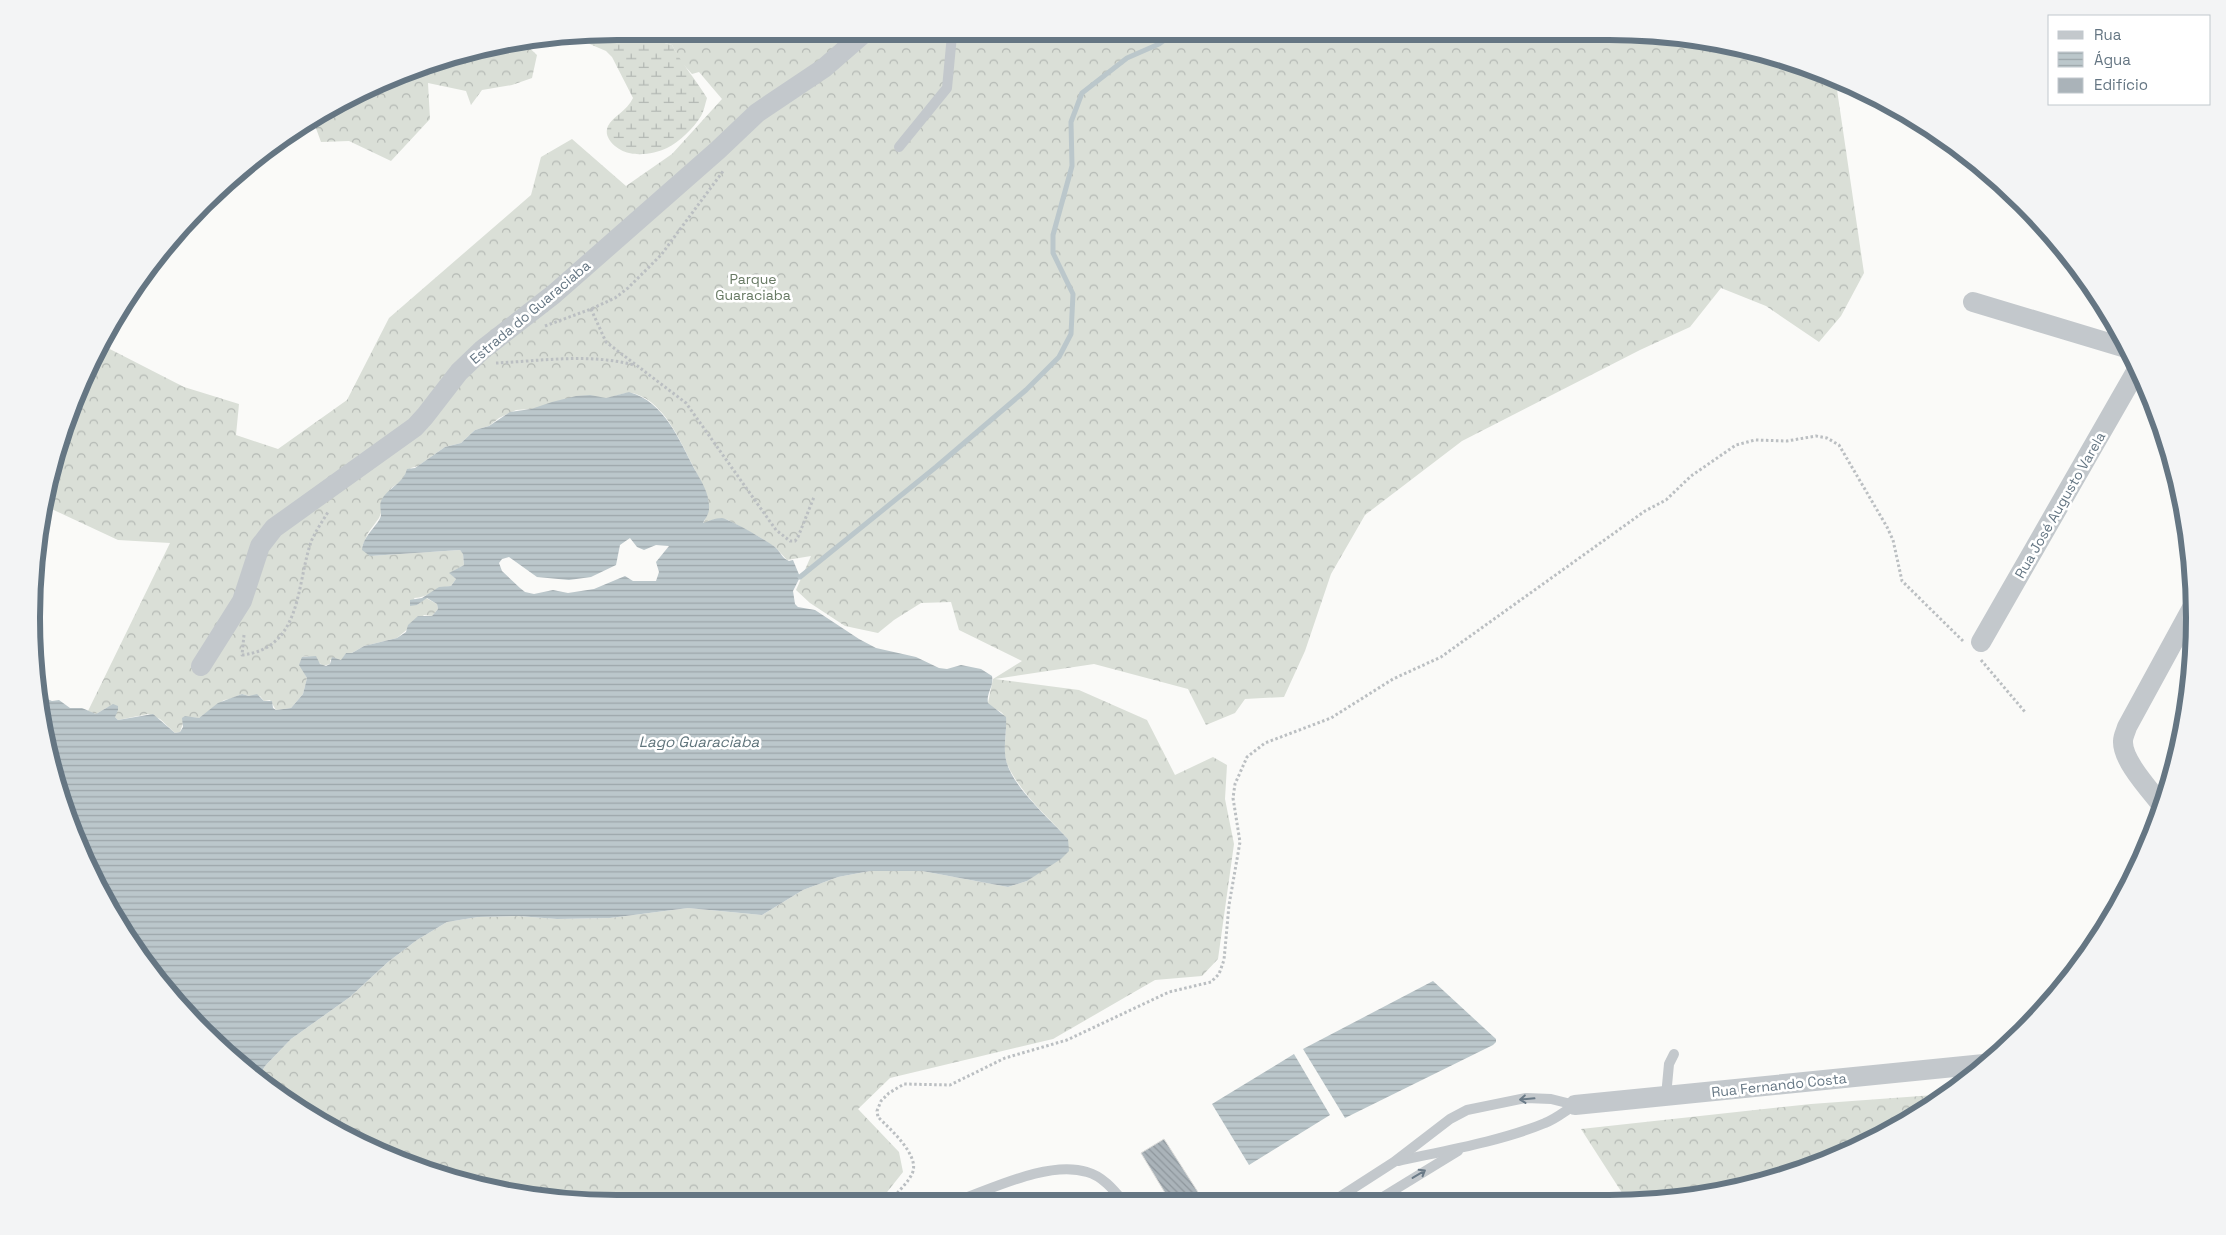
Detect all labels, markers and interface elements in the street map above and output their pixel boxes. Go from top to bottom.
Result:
legend [2048,15,2211,105]
text: Rua [2094,25,2122,44]
text: Água [2094,50,2131,69]
text: Edifício [2094,75,2148,94]
street label: Estrada do Guaraciaba [466,256,594,368]
park label: Parque Guaraciaba [715,270,791,304]
street label: Rua José Augusto Varela [2011,429,2109,581]
water label: Lago Guaraciaba [639,732,760,751]
street label: Rua Fernando Costa [1710,1069,1848,1101]
one-way arrow [1520,1094,1536,1103]
one-way arrow [1412,1169,1426,1179]

